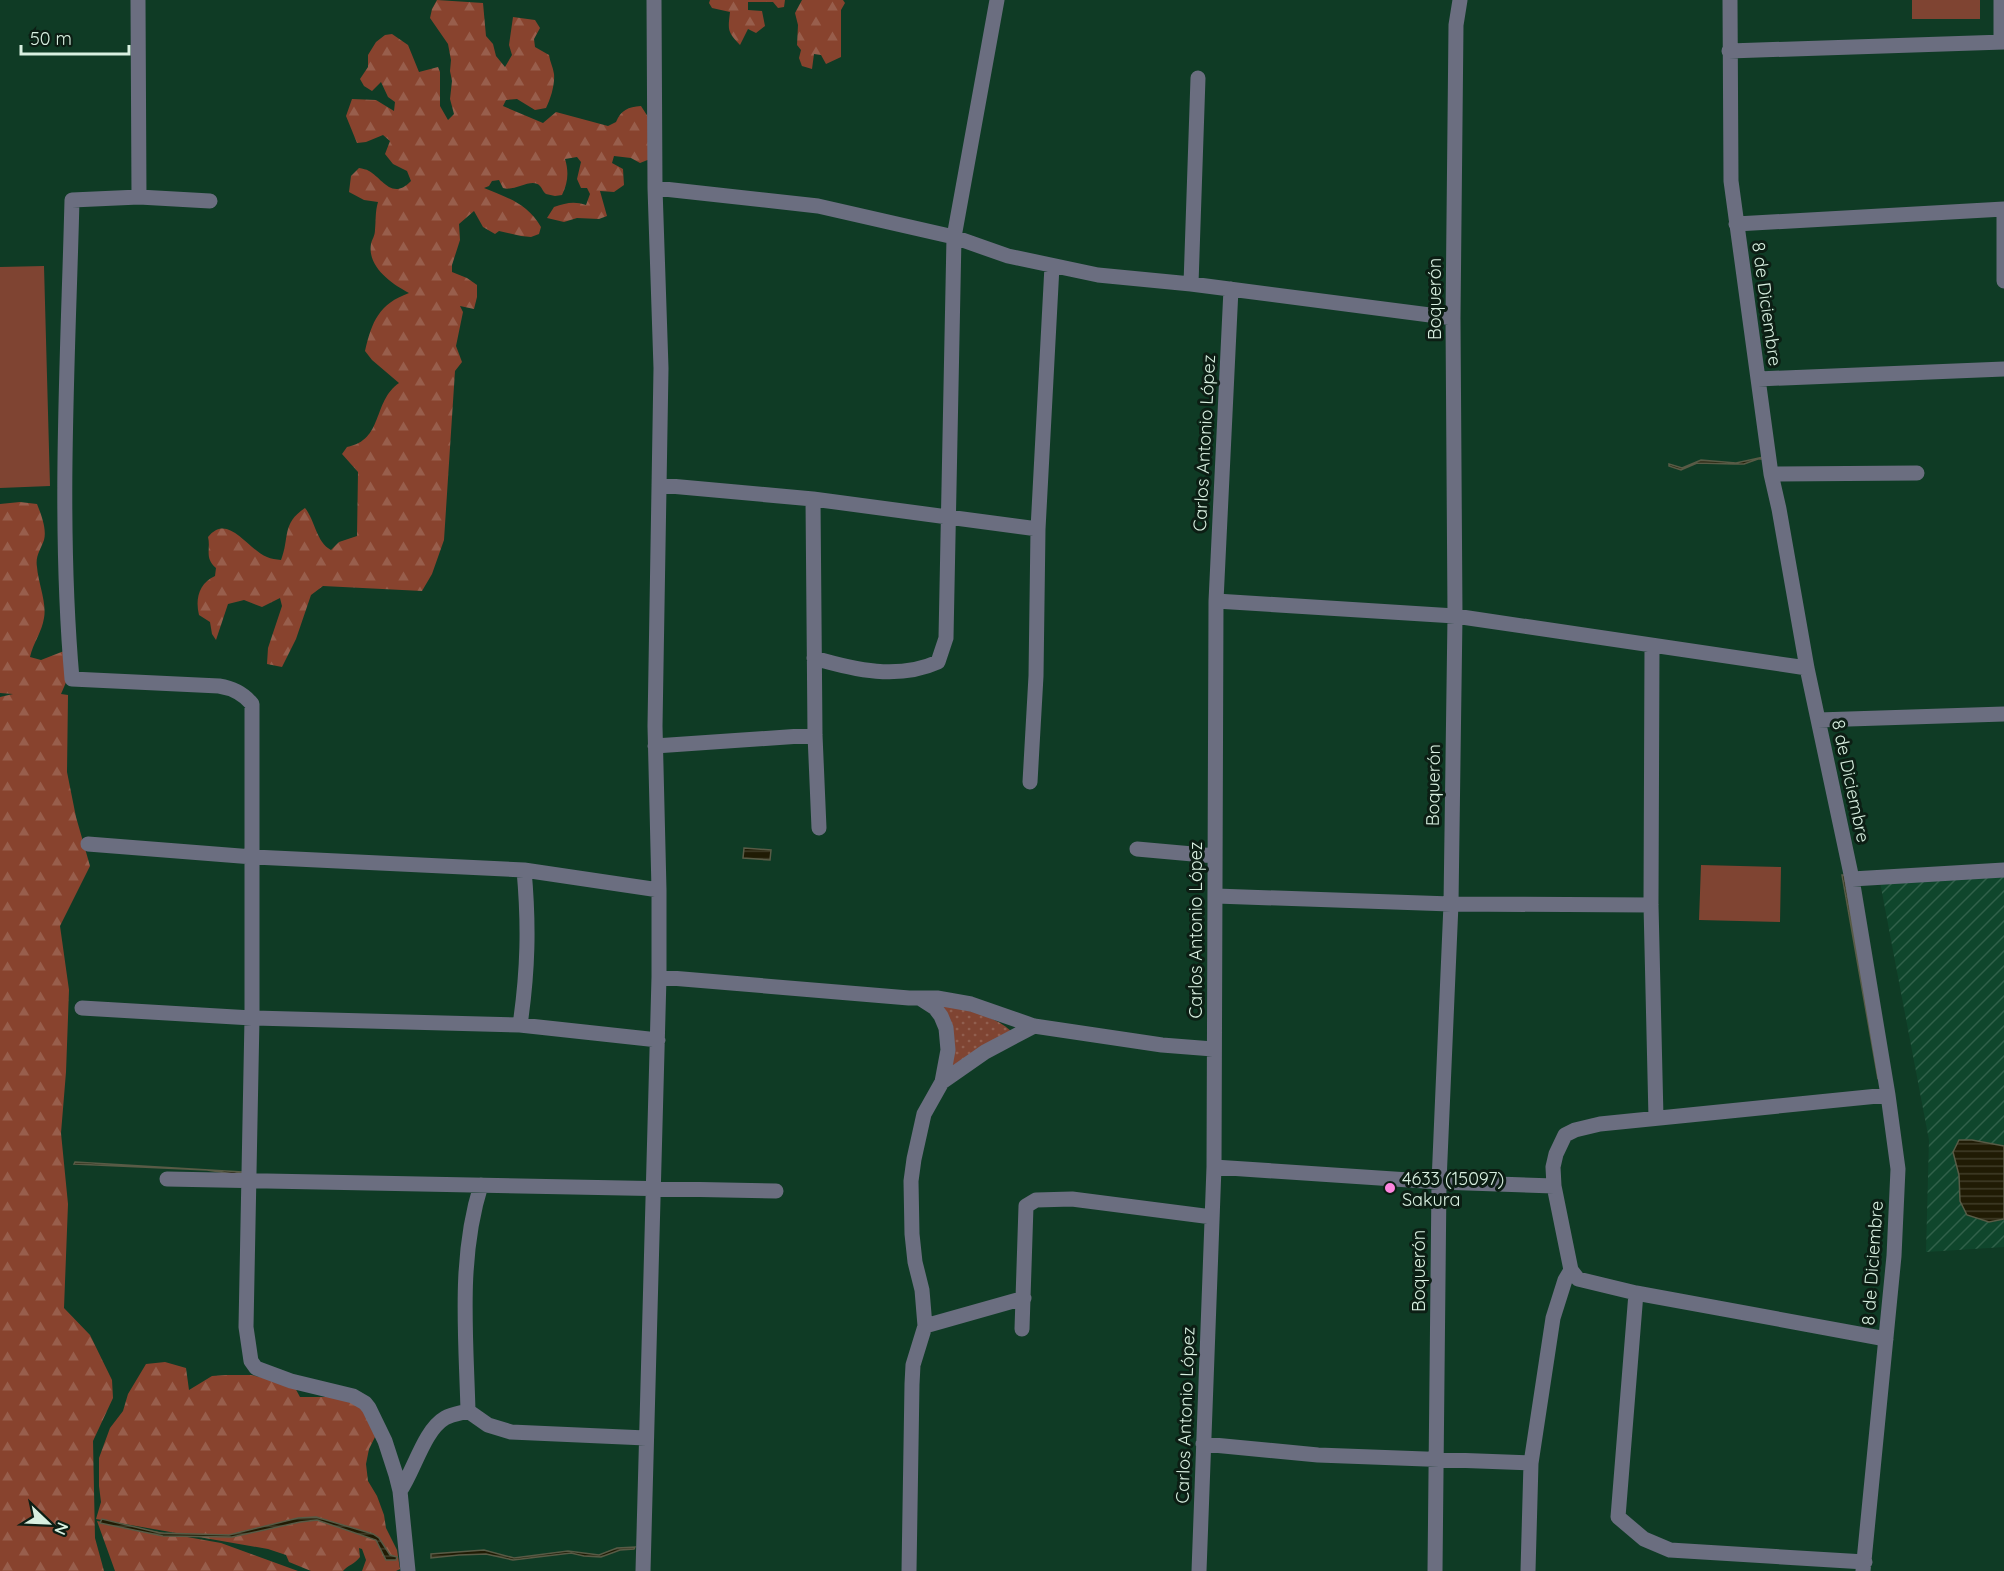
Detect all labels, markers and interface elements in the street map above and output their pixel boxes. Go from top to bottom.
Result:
scale bar [21,18,129,56]
text: 50 m [30,27,72,50]
street label: 8 de Diciembre [1747,241,1787,367]
street label: Boquerón [1423,258,1446,340]
street label: Carlos Antonio López [1188,354,1220,532]
street label: 8 de Diciembre [1827,718,1875,844]
street label: Boquerón [1421,744,1445,826]
street label: Carlos Antonio López [1184,842,1207,1018]
place label: 4633 (15097) Sakura [1402,1167,1504,1211]
marker: 4633 (15097) Sakura [1383,1181,1397,1195]
street label: 8 de Diciembre [1856,1200,1888,1326]
street label: Boquerón [1407,1230,1430,1312]
street label: Carlos Antonio López [1170,1326,1200,1504]
north arrow [18,1493,78,1553]
text: N [50,1520,73,1538]

